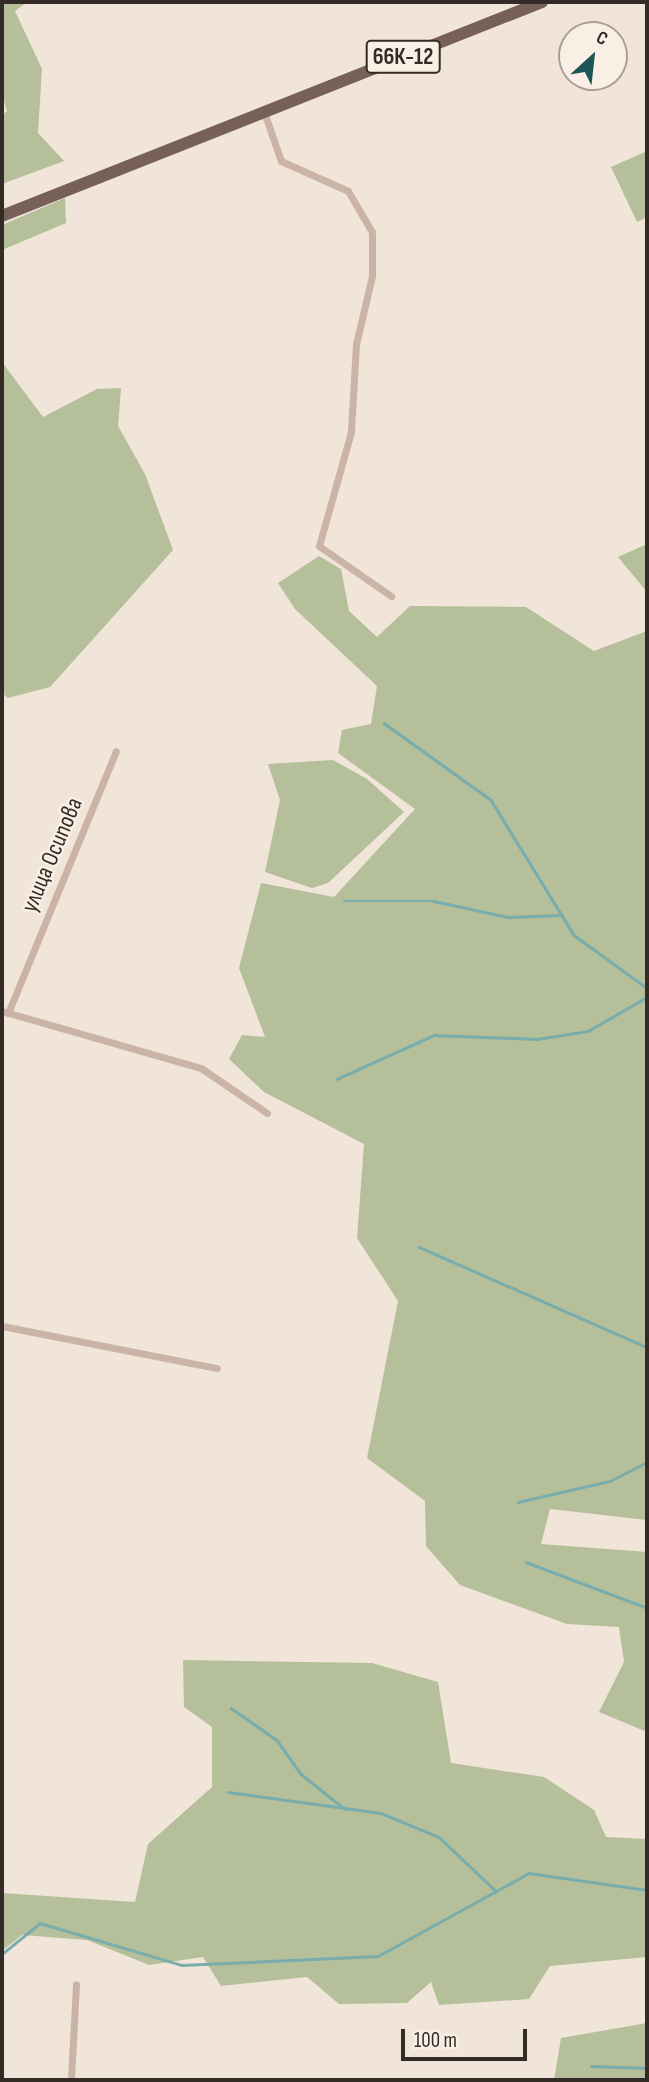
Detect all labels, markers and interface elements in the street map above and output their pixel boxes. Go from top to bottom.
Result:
north arrow [558,21,628,91]
text: С [592,26,611,51]
road number: 66К-12 [364,38,442,76]
street label: улица Осипова [15,793,89,917]
scale bar [404,2016,530,2060]
text: 100 m [414,2028,457,2053]

